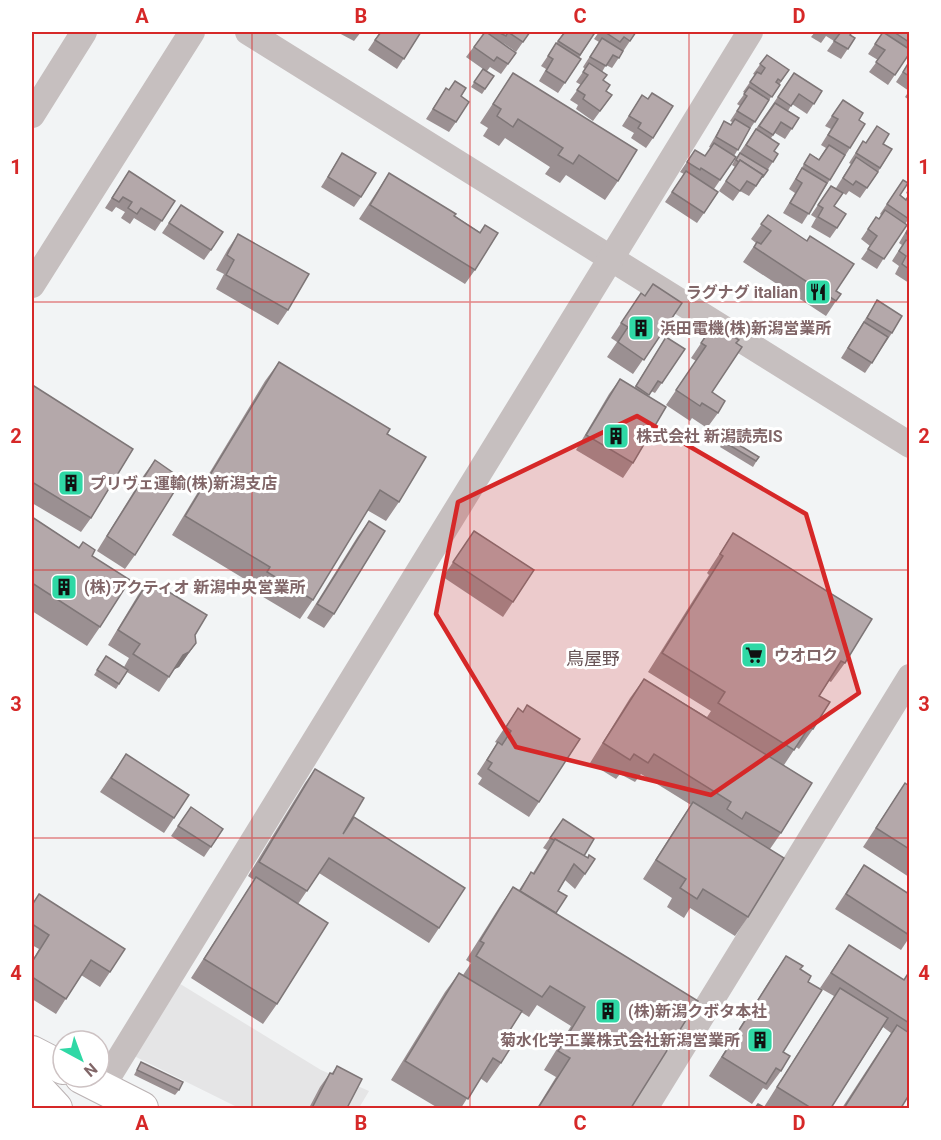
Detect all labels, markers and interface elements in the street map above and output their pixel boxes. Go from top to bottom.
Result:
text: A [135,4,149,28]
text: B [355,4,367,28]
text: C [573,4,587,28]
text: D [793,4,806,28]
text: 1 [10,155,22,179]
text: 1 [918,155,930,179]
restaurant icon: ラグナグ italian [803,277,833,307]
place label: ラグナグ italian [686,283,798,302]
building icon: 浜田電機(株)新潟営業所 [626,313,656,343]
place label: 浜田電機(株)新潟営業所 [660,319,831,338]
building icon: 株式会社 新潟読売IS [601,421,631,451]
text: 2 [10,424,22,448]
text: 2 [918,424,930,448]
place label: 株式会社 新潟読売IS [636,427,783,446]
building icon: プリヴェ運輸(株)新潟支店 [56,468,86,498]
place label: プリヴェ運輸(株)新潟支店 [90,474,277,493]
building icon: (株)アクティオ 新潟中央営業所 [49,572,79,602]
place label: (株)アクティオ 新潟中央営業所 [84,578,305,597]
supermarket icon: ウオロク [739,640,769,670]
place label: ウオロク [774,646,838,665]
district label: 鳥屋野 [566,648,620,669]
text: 3 [10,692,22,716]
text: 3 [918,692,930,716]
text: 4 [10,961,22,985]
text: 4 [918,961,930,985]
building icon: (株)新潟クボタ本社 [593,996,623,1026]
place label: (株)新潟クボタ本社 [628,1002,767,1021]
building icon: 菊水化学工業株式会社新潟営業所 [745,1025,775,1055]
north arrow [51,1029,111,1089]
place label: 菊水化学工業株式会社新潟営業所 [500,1031,740,1050]
text: N [80,1059,101,1081]
text: A [135,1111,149,1135]
text: B [355,1111,367,1135]
text: C [573,1111,587,1135]
text: D [793,1111,806,1135]

